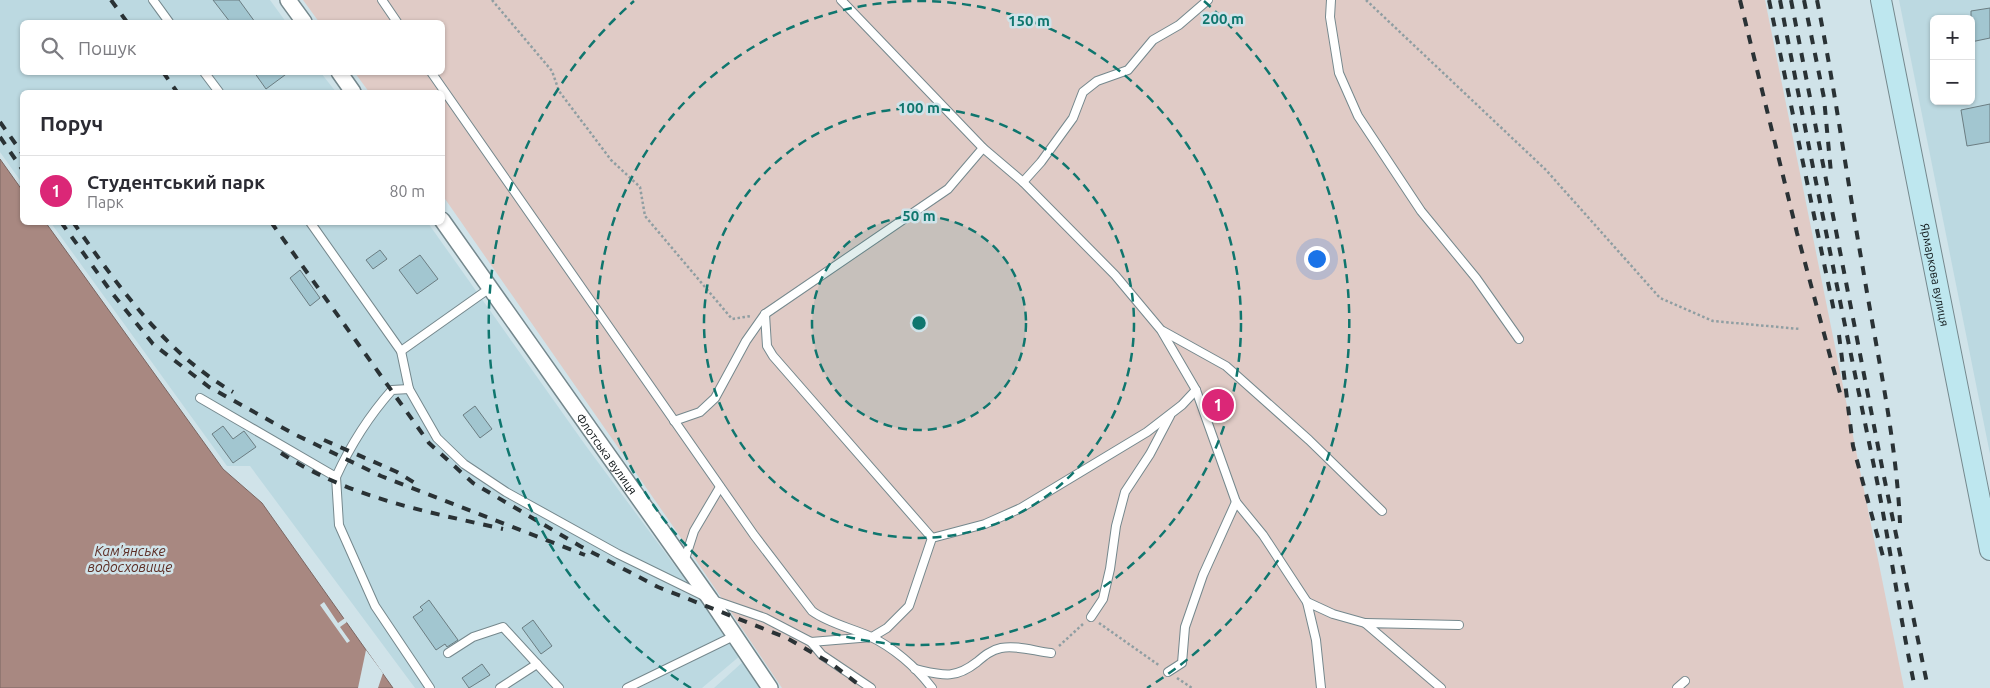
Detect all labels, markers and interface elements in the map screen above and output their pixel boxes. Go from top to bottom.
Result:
text: 200 m [1202,10,1244,27]
text: 150 m [1008,12,1050,29]
map controls [1930,15,1975,105]
button: + [1930,15,1975,60]
search box [20,20,445,75]
icon: search [38,34,66,62]
text: Пошук [78,37,137,59]
button: − [1930,60,1975,105]
text: 100 m [898,99,940,116]
text: Поруч [40,111,103,135]
text: Студентський парк [87,171,265,193]
text: 1 [51,182,61,200]
text: 80 m [389,182,425,200]
text: Парк [87,193,124,211]
text: 50 m [902,207,936,224]
street label: Ярмаркова вулиця [1919,222,1952,327]
your location [1304,246,1330,272]
centre of rings [910,314,928,332]
pin: 1 [1202,386,1234,424]
street label: Флотська вулиця [574,411,640,496]
water label: Кам'янське водосховище [88,543,172,575]

